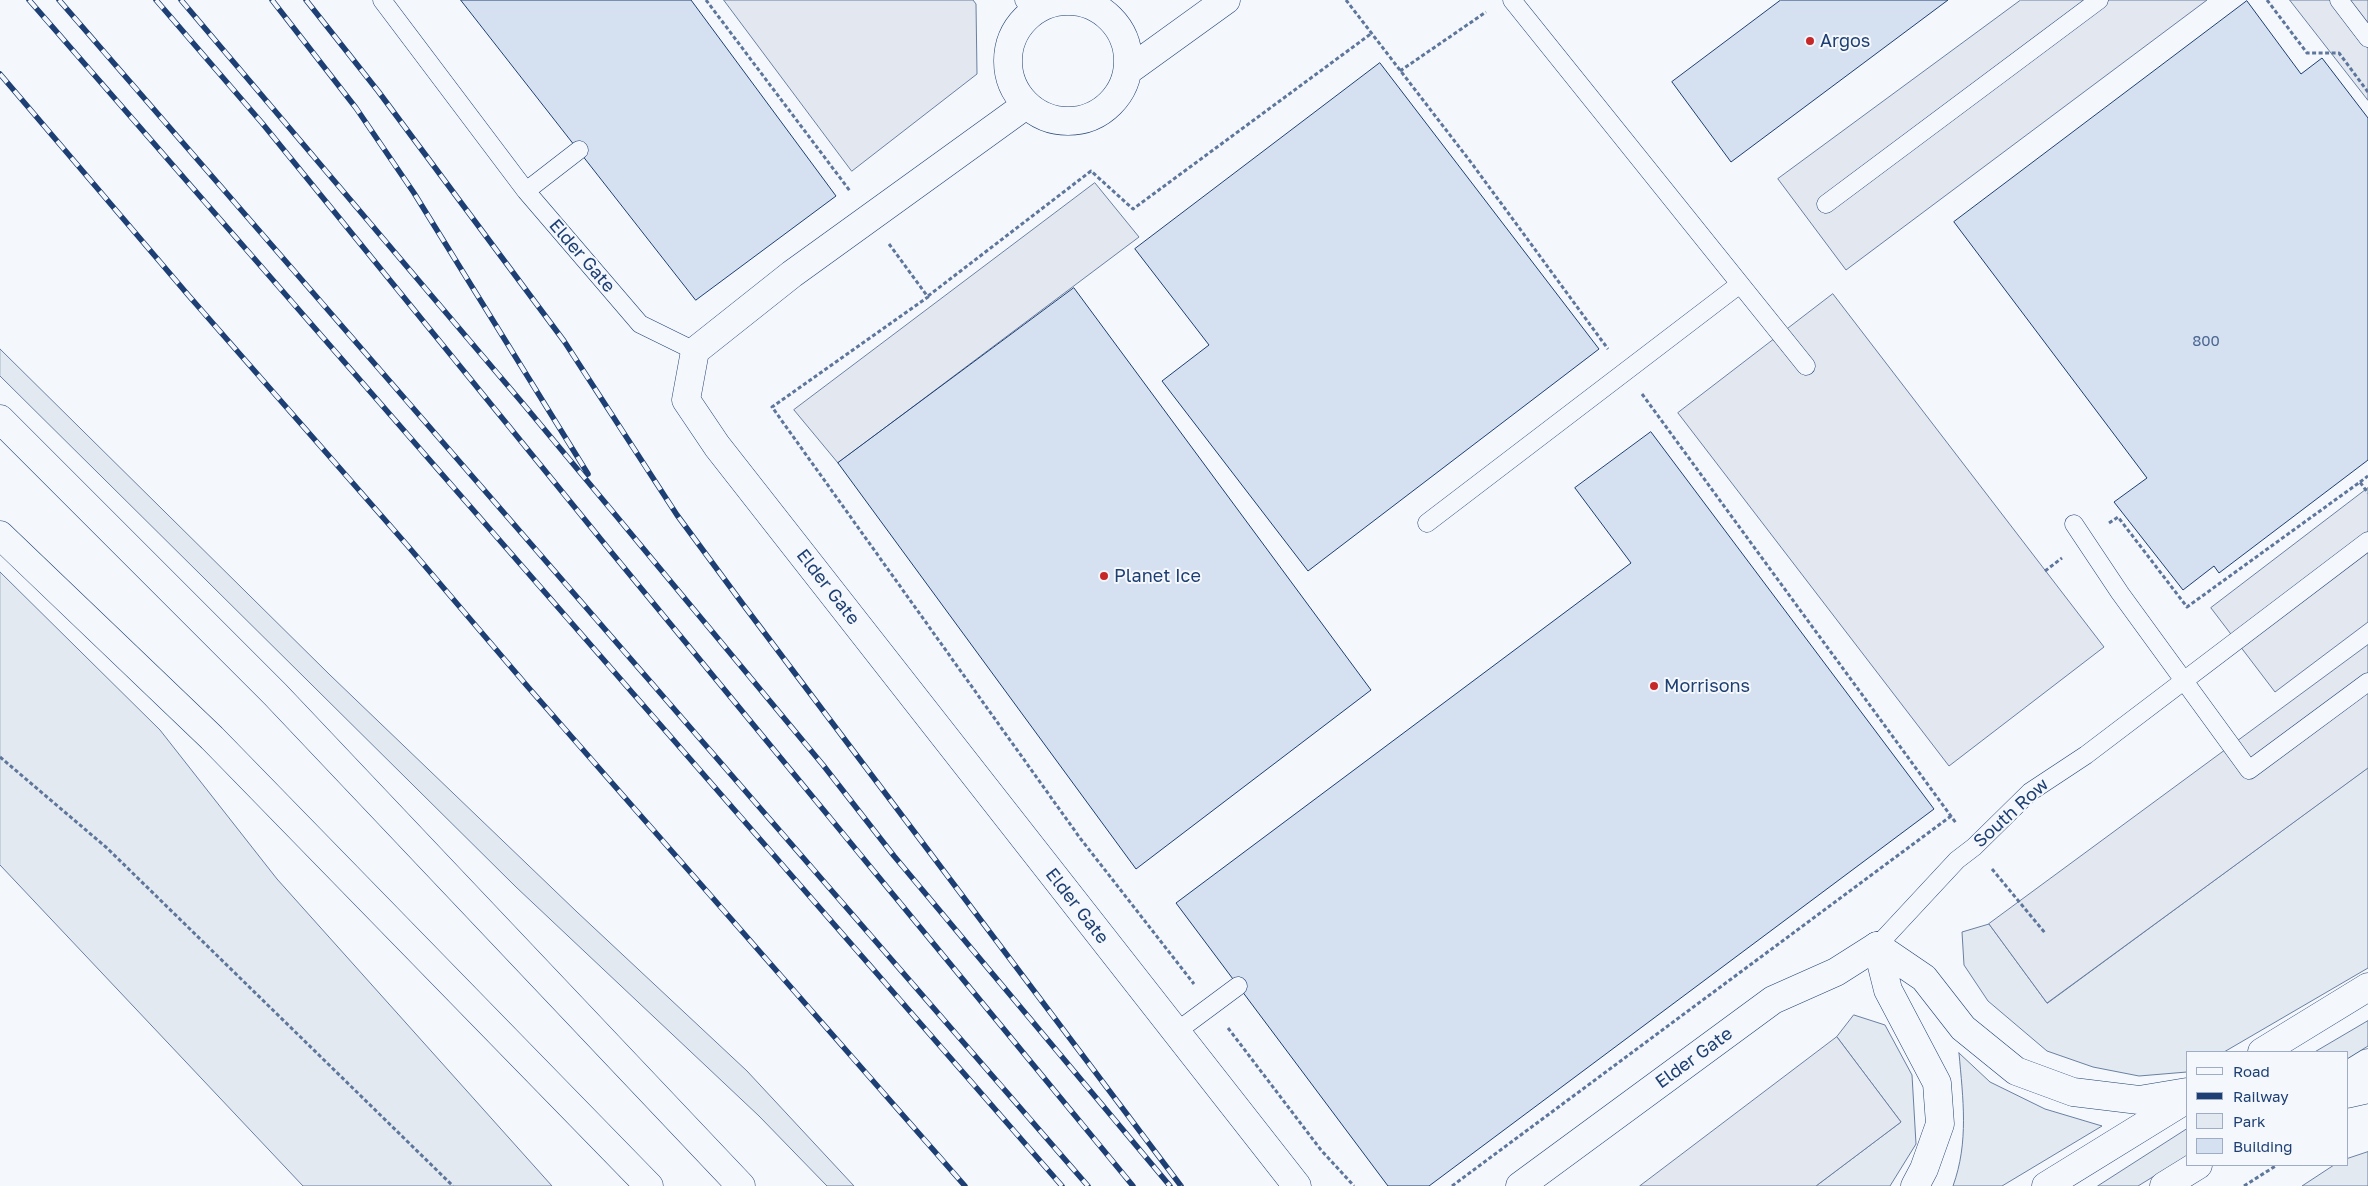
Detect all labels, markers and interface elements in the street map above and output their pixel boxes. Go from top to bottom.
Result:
place label: Argos [1820,30,1870,52]
marker: Argos [1804,35,1816,47]
street label: Elder Gate [544,215,620,297]
house number: 800 [2192,332,2220,350]
street label: Elder Gate [792,545,864,629]
place label: Planet Ice [1114,565,1201,587]
marker: Planet Ice [1098,570,1110,582]
place label: Morrisons [1664,675,1750,697]
marker: Morrisons [1648,680,1660,692]
street label: South Row [1969,774,2053,852]
street label: Elder Gate [1041,864,1113,948]
street label: Elder Gate [1651,1023,1737,1093]
legend [2186,1051,2348,1166]
text: Road [2233,1062,2270,1080]
text: Railway [2233,1087,2289,1105]
text: Park [2233,1112,2265,1130]
text: Building [2233,1137,2293,1155]

